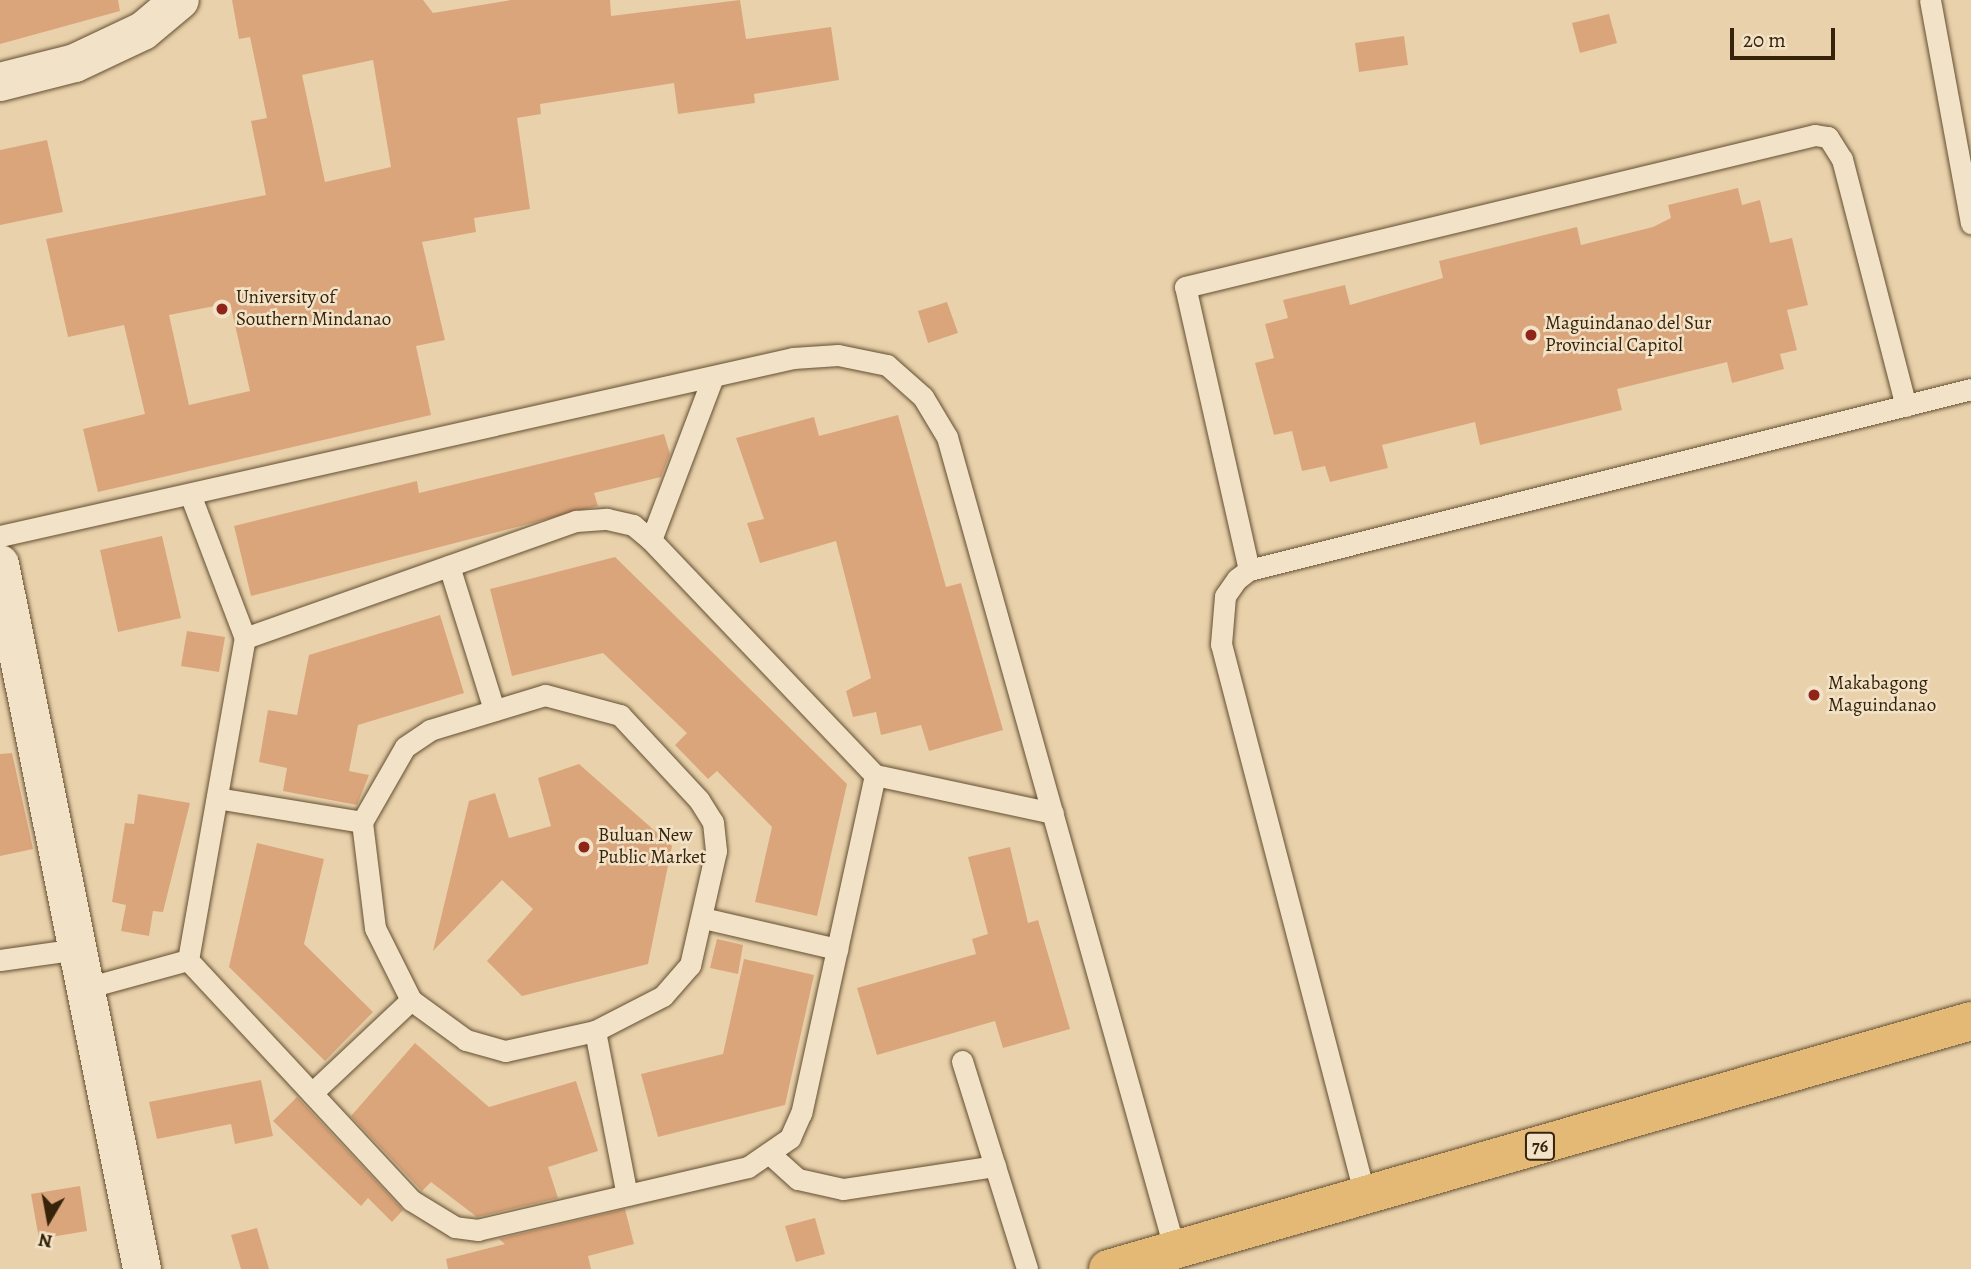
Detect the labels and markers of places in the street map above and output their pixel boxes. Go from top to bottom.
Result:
place label: University of Southern Mindanao [236,287,391,331]
marker: University of Southern Mindanao [214,301,230,317]
place label: Maguindanao del Sur Provincial Capitol [1545,313,1712,357]
marker: Maguindanao del Sur Provincial Capitol [1523,327,1539,343]
place label: Makabagong Maguindanao [1828,673,1936,717]
marker: Makabagong Maguindanao [1806,687,1822,703]
place label: Buluan New Public Market [598,825,706,869]
marker: Buluan New Public Market [576,839,592,855]

